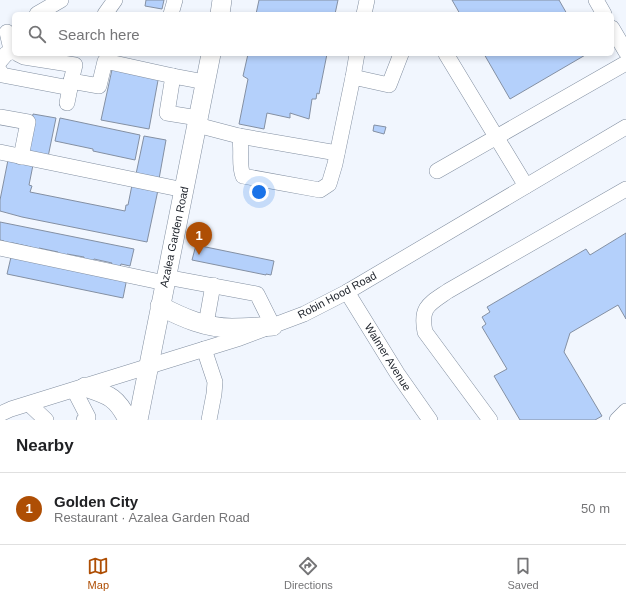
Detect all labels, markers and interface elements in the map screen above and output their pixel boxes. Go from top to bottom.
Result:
search box [12,12,614,56]
icon: search [26,23,48,45]
text: Search here [58,26,140,43]
your location [249,182,269,202]
street label: Azalea Garden Road [157,186,191,288]
pin: 1 [186,222,212,255]
street label: Robin Hood Road [296,269,378,321]
street label: Walmer Avenue [362,321,414,393]
text: Nearby [16,436,74,455]
text: Golden City [54,493,138,510]
text: 1 [25,501,33,516]
text: 50 m [581,501,610,516]
text: Restaurant · Azalea Garden Road [54,510,250,525]
tab: Map [87,555,109,591]
tab: Directions [284,555,333,591]
tab: Saved [507,555,539,591]

